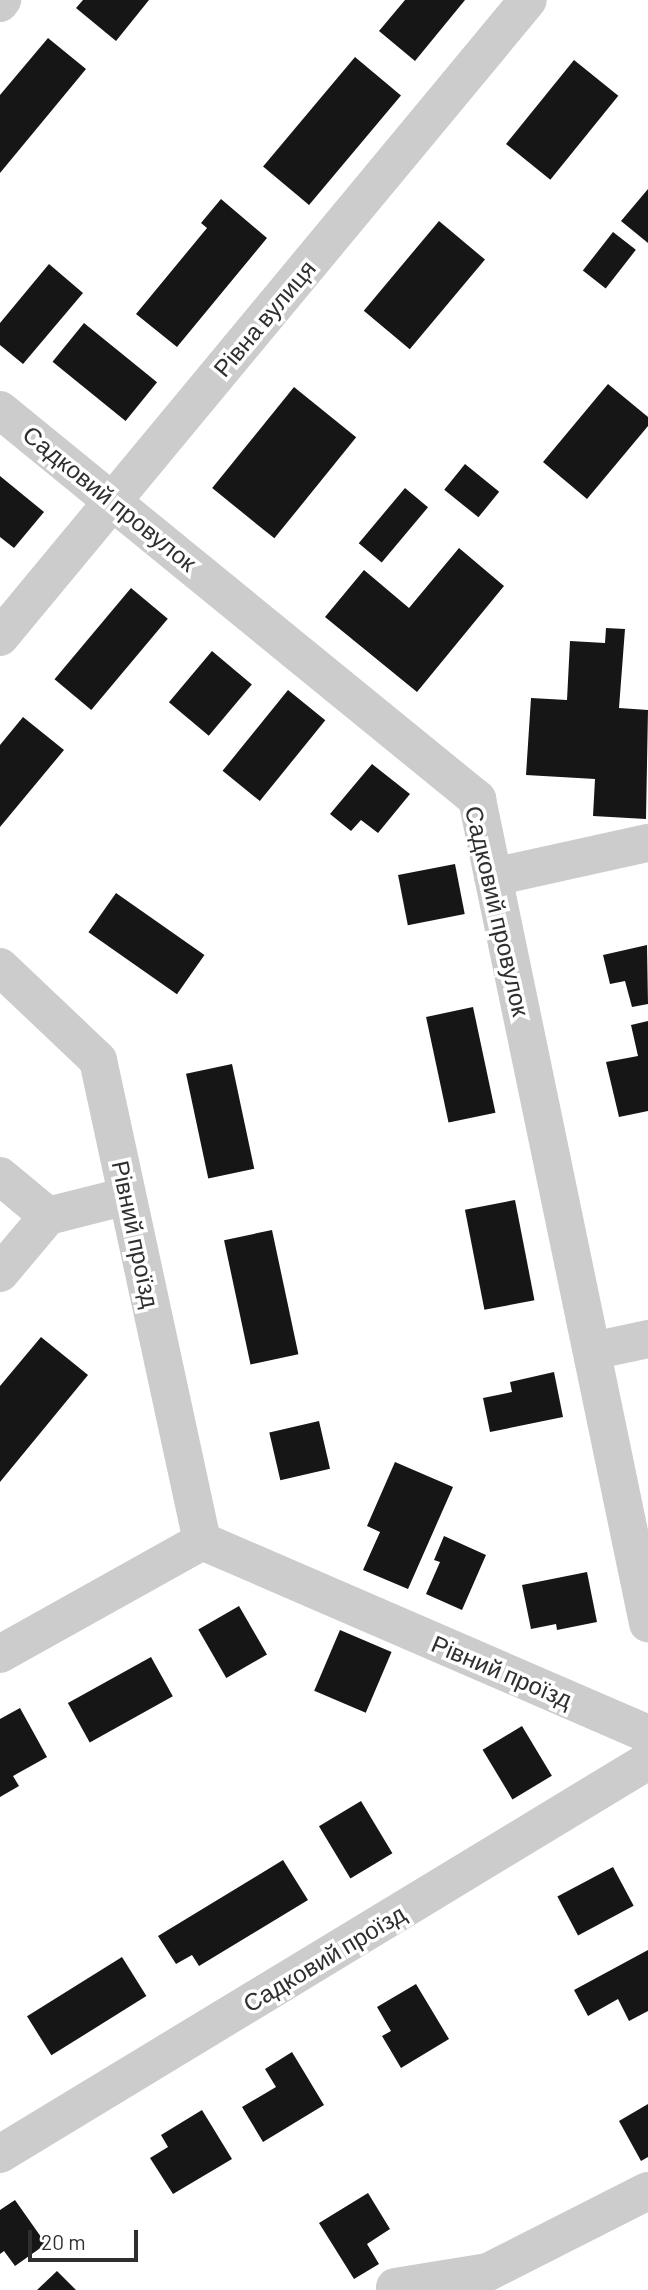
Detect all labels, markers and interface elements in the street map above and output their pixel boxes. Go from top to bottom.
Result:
street label: Рівна вулиця [207,254,321,382]
street label: Садковий провулок [17,419,203,577]
street label: Садковий провулок [460,803,536,1019]
street label: Рівний проїзд [106,1158,166,1310]
street label: Рівний проїзд [427,1628,577,1714]
street label: Садковий проїзд [238,1898,410,2018]
scale bar [32,2216,142,2260]
text: 20 m [41,2229,86,2254]

